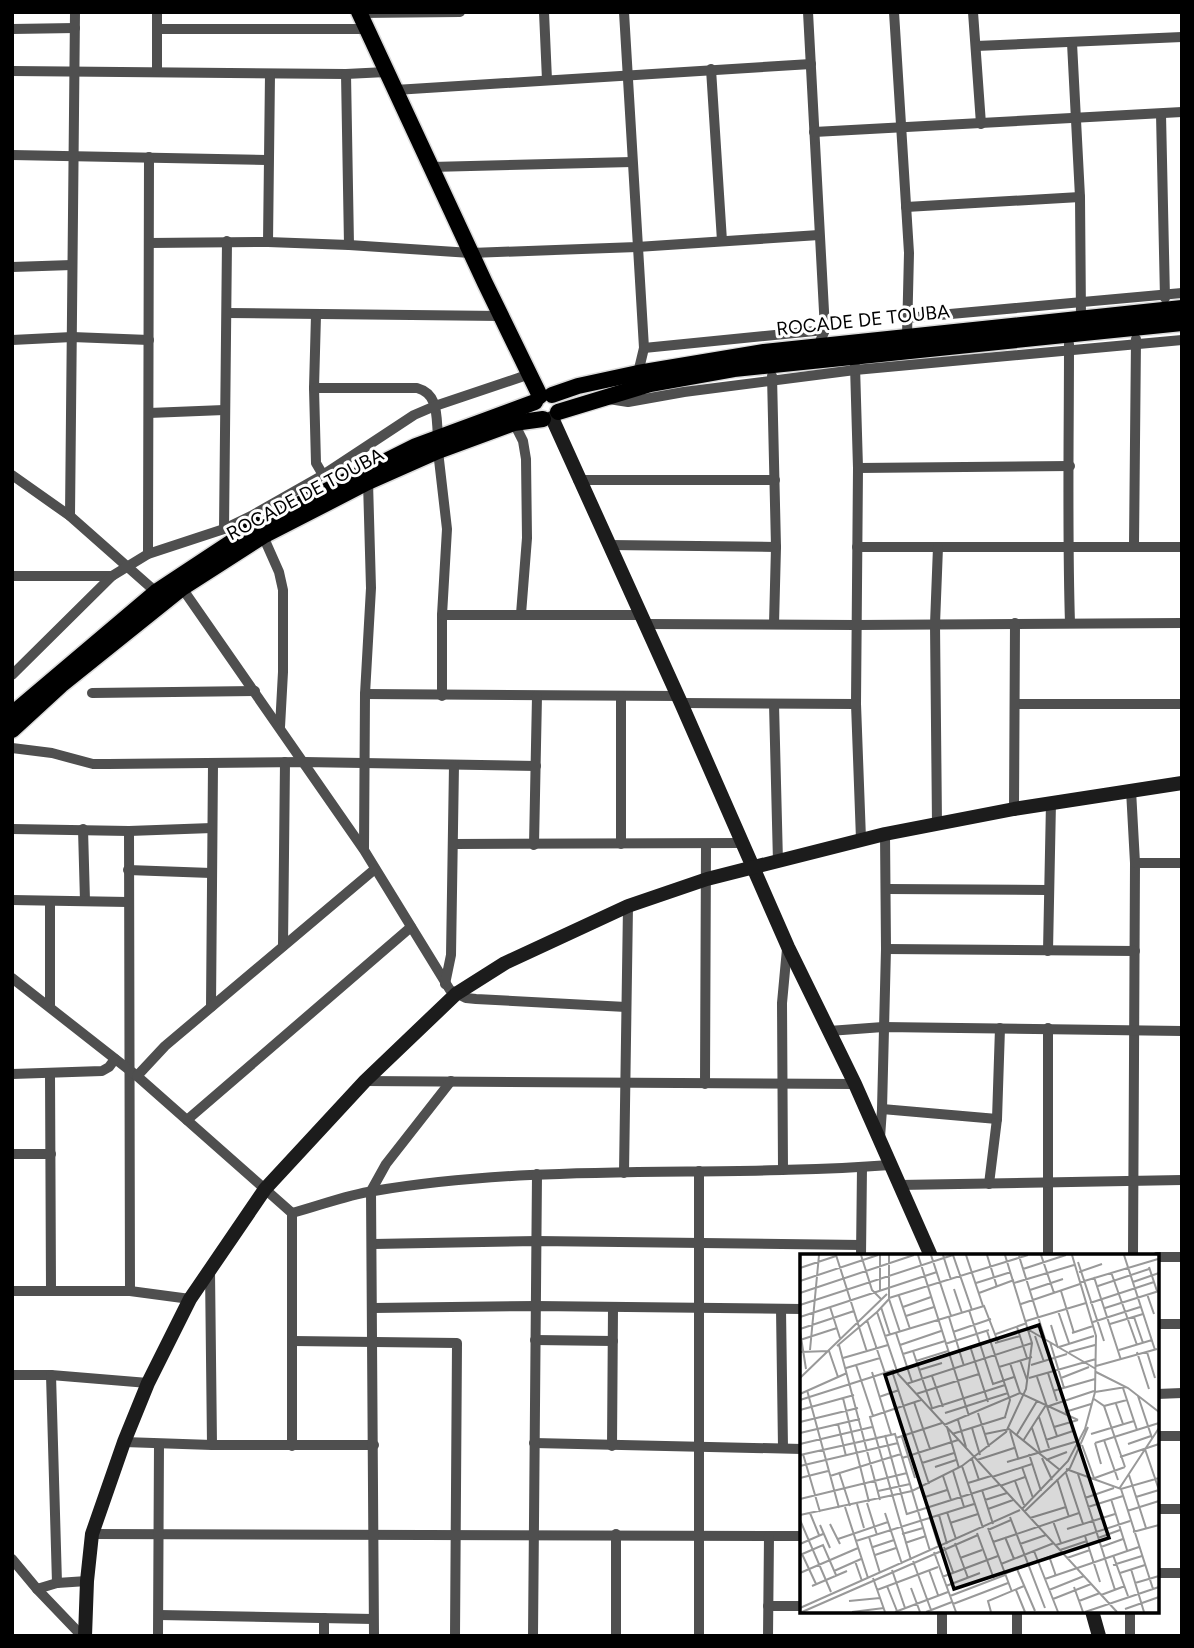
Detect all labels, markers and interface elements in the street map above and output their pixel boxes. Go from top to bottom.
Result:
street label: ROCADE DE TOUBA [775,299,951,341]
street label: ROCADE DE TOUBA [223,443,387,545]
inset map [800,1254,1159,1613]

